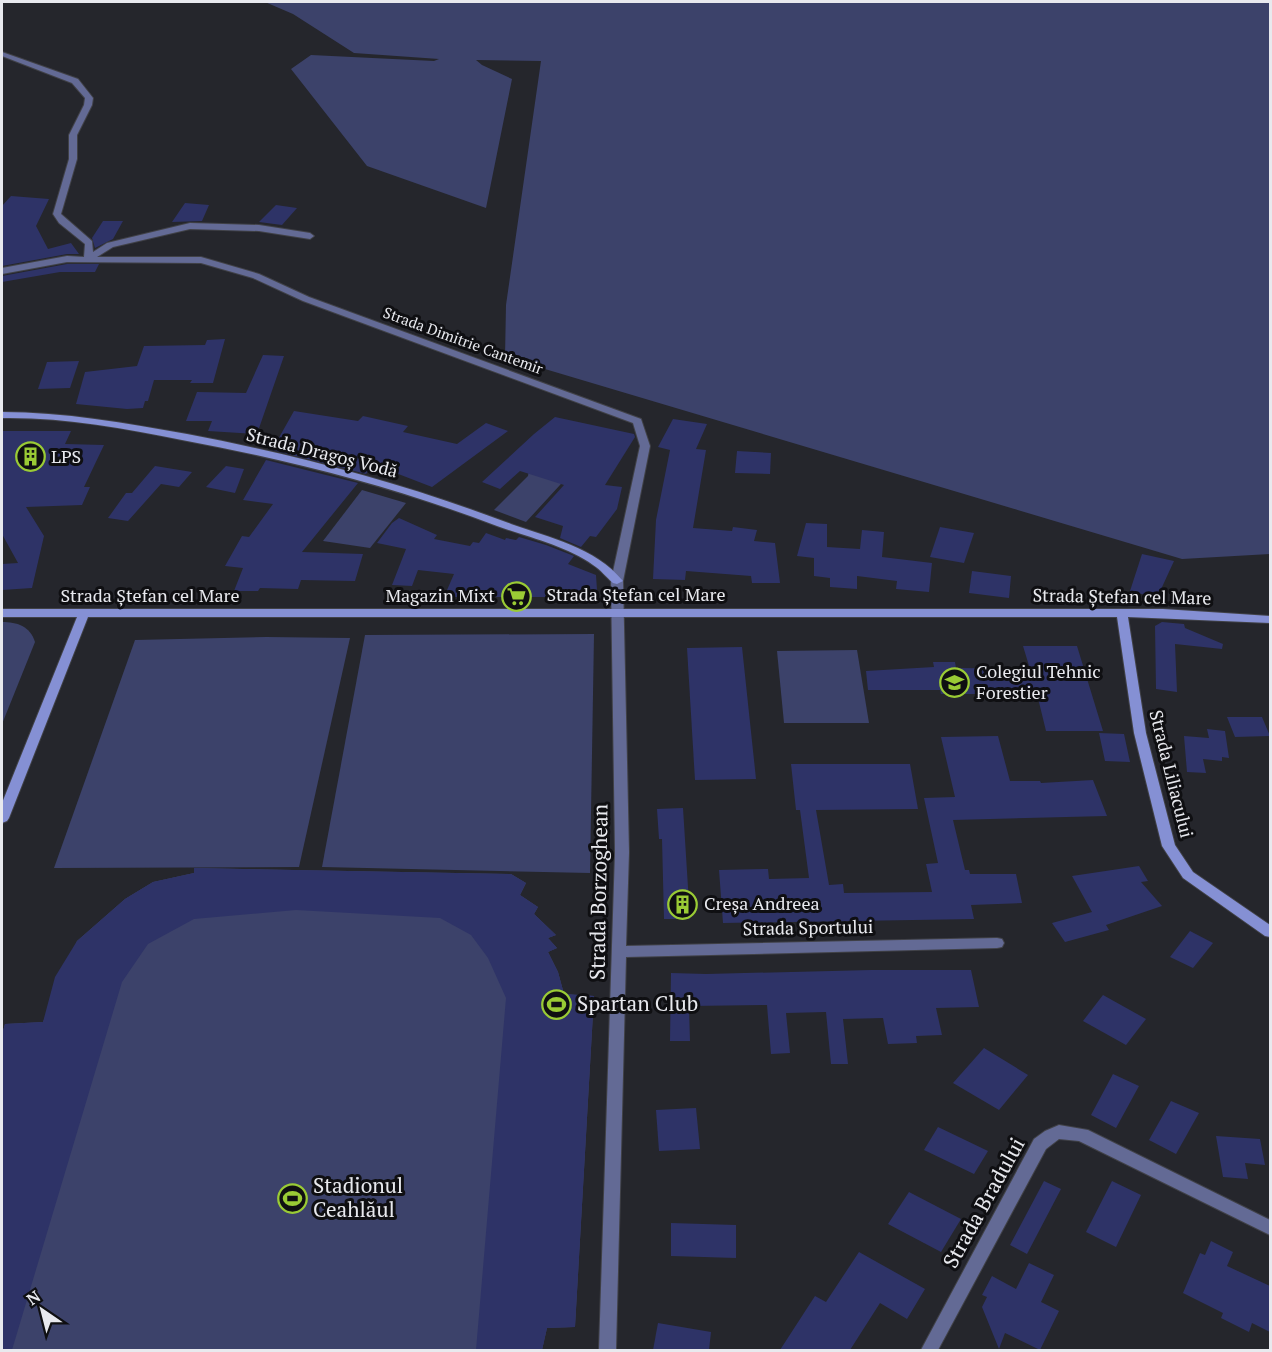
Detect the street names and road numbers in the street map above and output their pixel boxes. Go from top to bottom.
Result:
street label: Strada Dimitrie Cantemir [381,302,546,378]
street label: Strada Dragoș Vodă [244,422,400,482]
street label: Strada Ștefan cel Mare [546,582,726,606]
street label: Strada Ștefan cel Mare [1032,582,1212,610]
street label: Strada Ștefan cel Mare [60,583,240,607]
street label: Strada Liliacului [1144,707,1199,840]
street label: Strada Borzoghean [582,803,614,980]
street label: Strada Sportului [742,914,874,940]
street label: Strada Bradului [936,1132,1031,1273]

